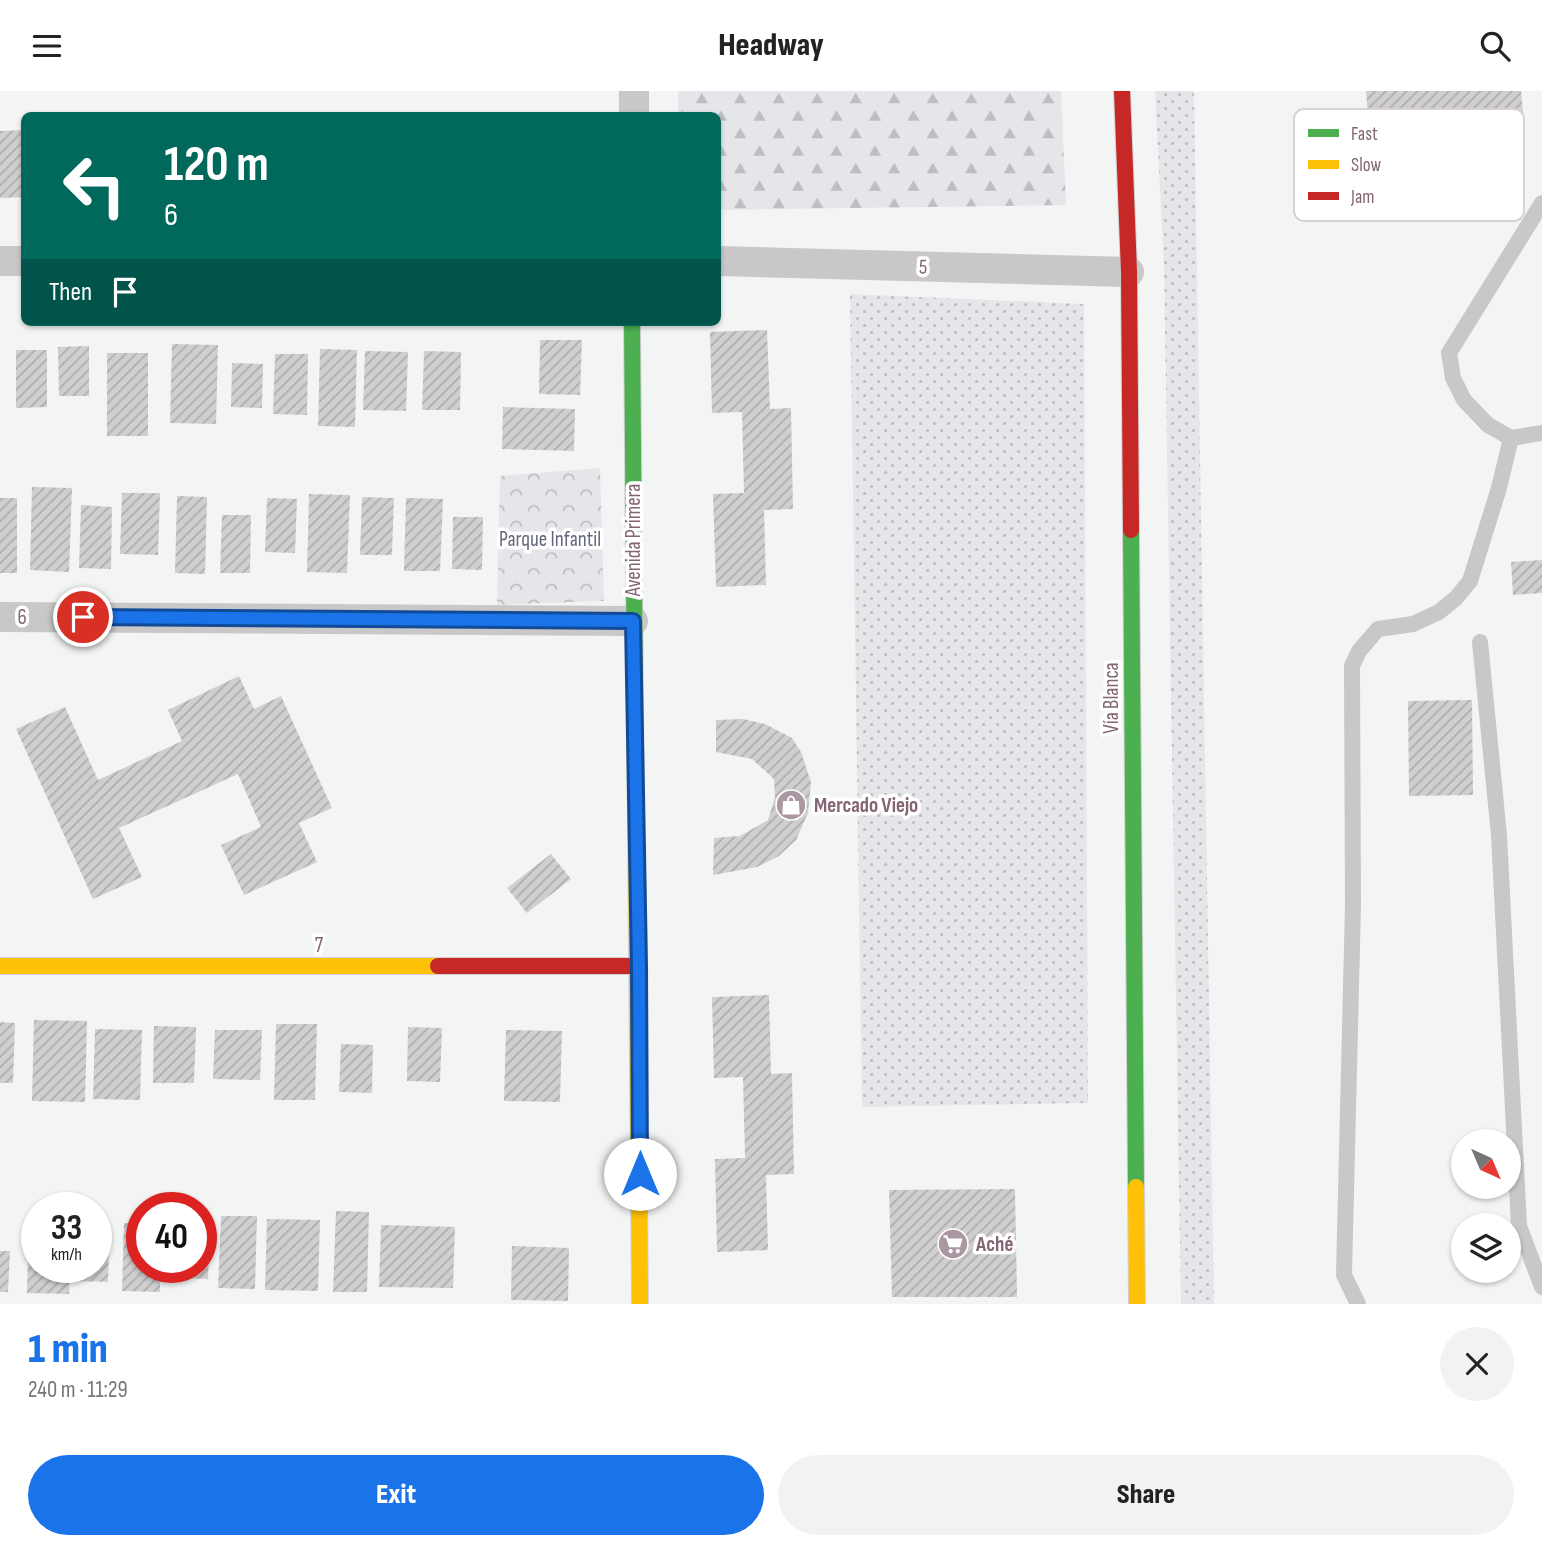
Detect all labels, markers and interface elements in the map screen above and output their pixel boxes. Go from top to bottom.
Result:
text: Headway [718,26,824,65]
icon: menu [28,27,66,65]
icon: search [1476,27,1514,65]
legend [1294,109,1524,221]
text: Fast [1351,123,1378,146]
text: 120 m [164,136,269,195]
icon: left [49,140,140,231]
text: Slow [1351,154,1381,177]
text: Jam [1350,186,1374,209]
text: 6 [164,196,178,235]
street label: 5 [919,254,927,280]
icon: arrive [106,273,144,311]
text: Then [49,277,92,308]
street label: Avenida Primera [621,484,646,597]
park label: Parque Infantil [499,527,601,552]
pin [53,587,113,647]
icon: arrive [64,598,102,636]
street label: 6 [17,605,27,630]
street label: Vía Blanca [1099,662,1124,734]
shop icon: Mercado Viejo [774,788,808,822]
place label: Mercado Viejo [814,793,918,818]
street label: 7 [315,933,324,958]
north arrow [1451,1129,1521,1199]
map controls [1451,1129,1521,1283]
position arrow [603,1137,677,1211]
speed limit sign: 40 [126,1192,217,1283]
text: 33 [51,1207,82,1250]
button: layers [1451,1213,1521,1283]
supermarket icon: Aché [936,1227,970,1261]
place label: Aché [975,1232,1013,1257]
text: km/h [51,1244,82,1265]
text: 1 min [28,1324,108,1375]
button: close [1440,1327,1514,1401]
text: 240 m · 11:29 [28,1376,128,1404]
button: Exit [28,1455,764,1535]
button: Share [778,1455,1514,1535]

